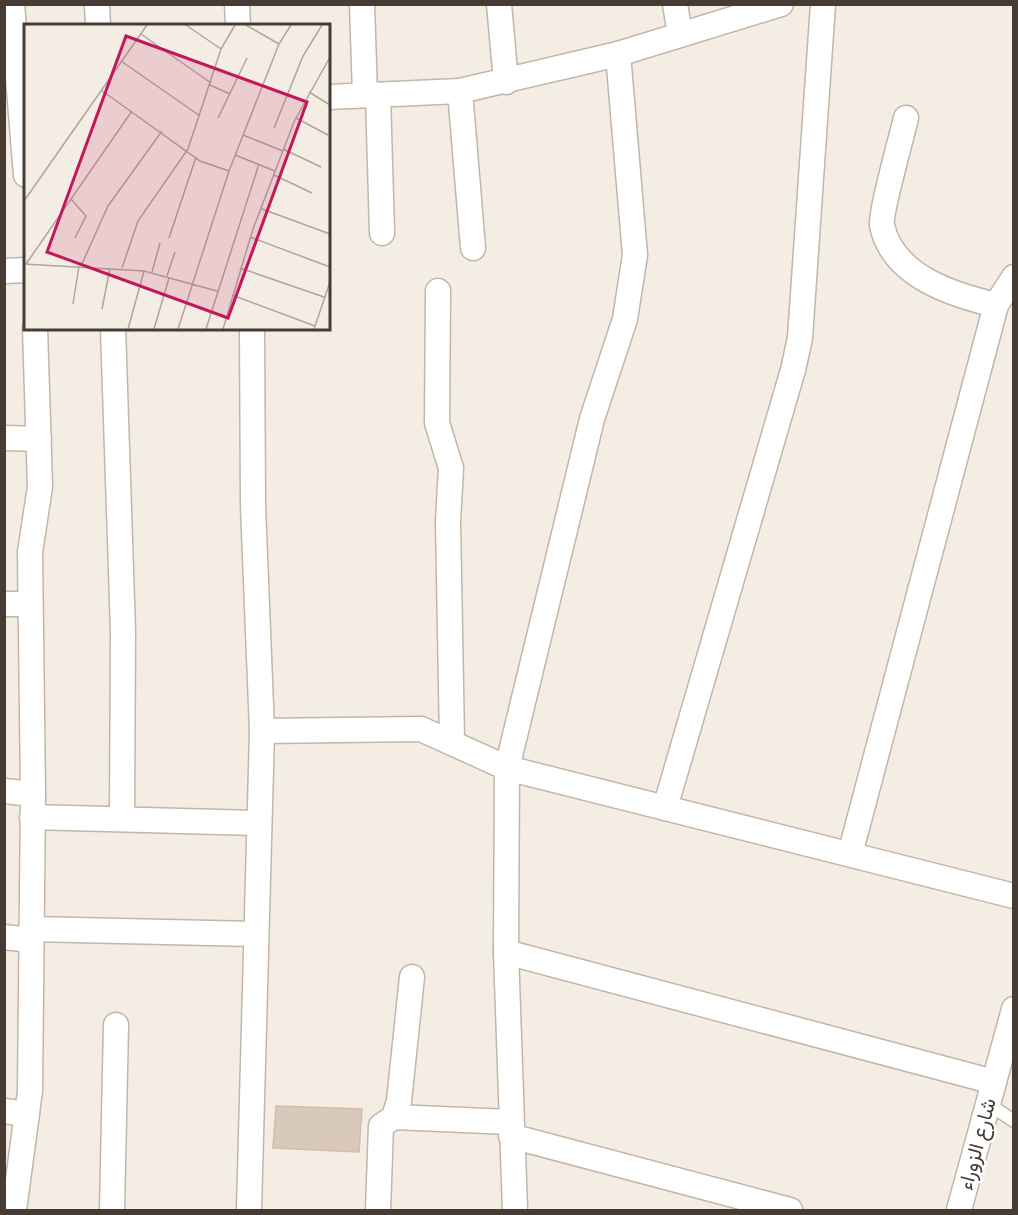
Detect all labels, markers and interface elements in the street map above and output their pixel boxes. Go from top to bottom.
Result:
inset map [24,24,330,330]
street label: شارع الزوراء [950,1095,1003,1193]

